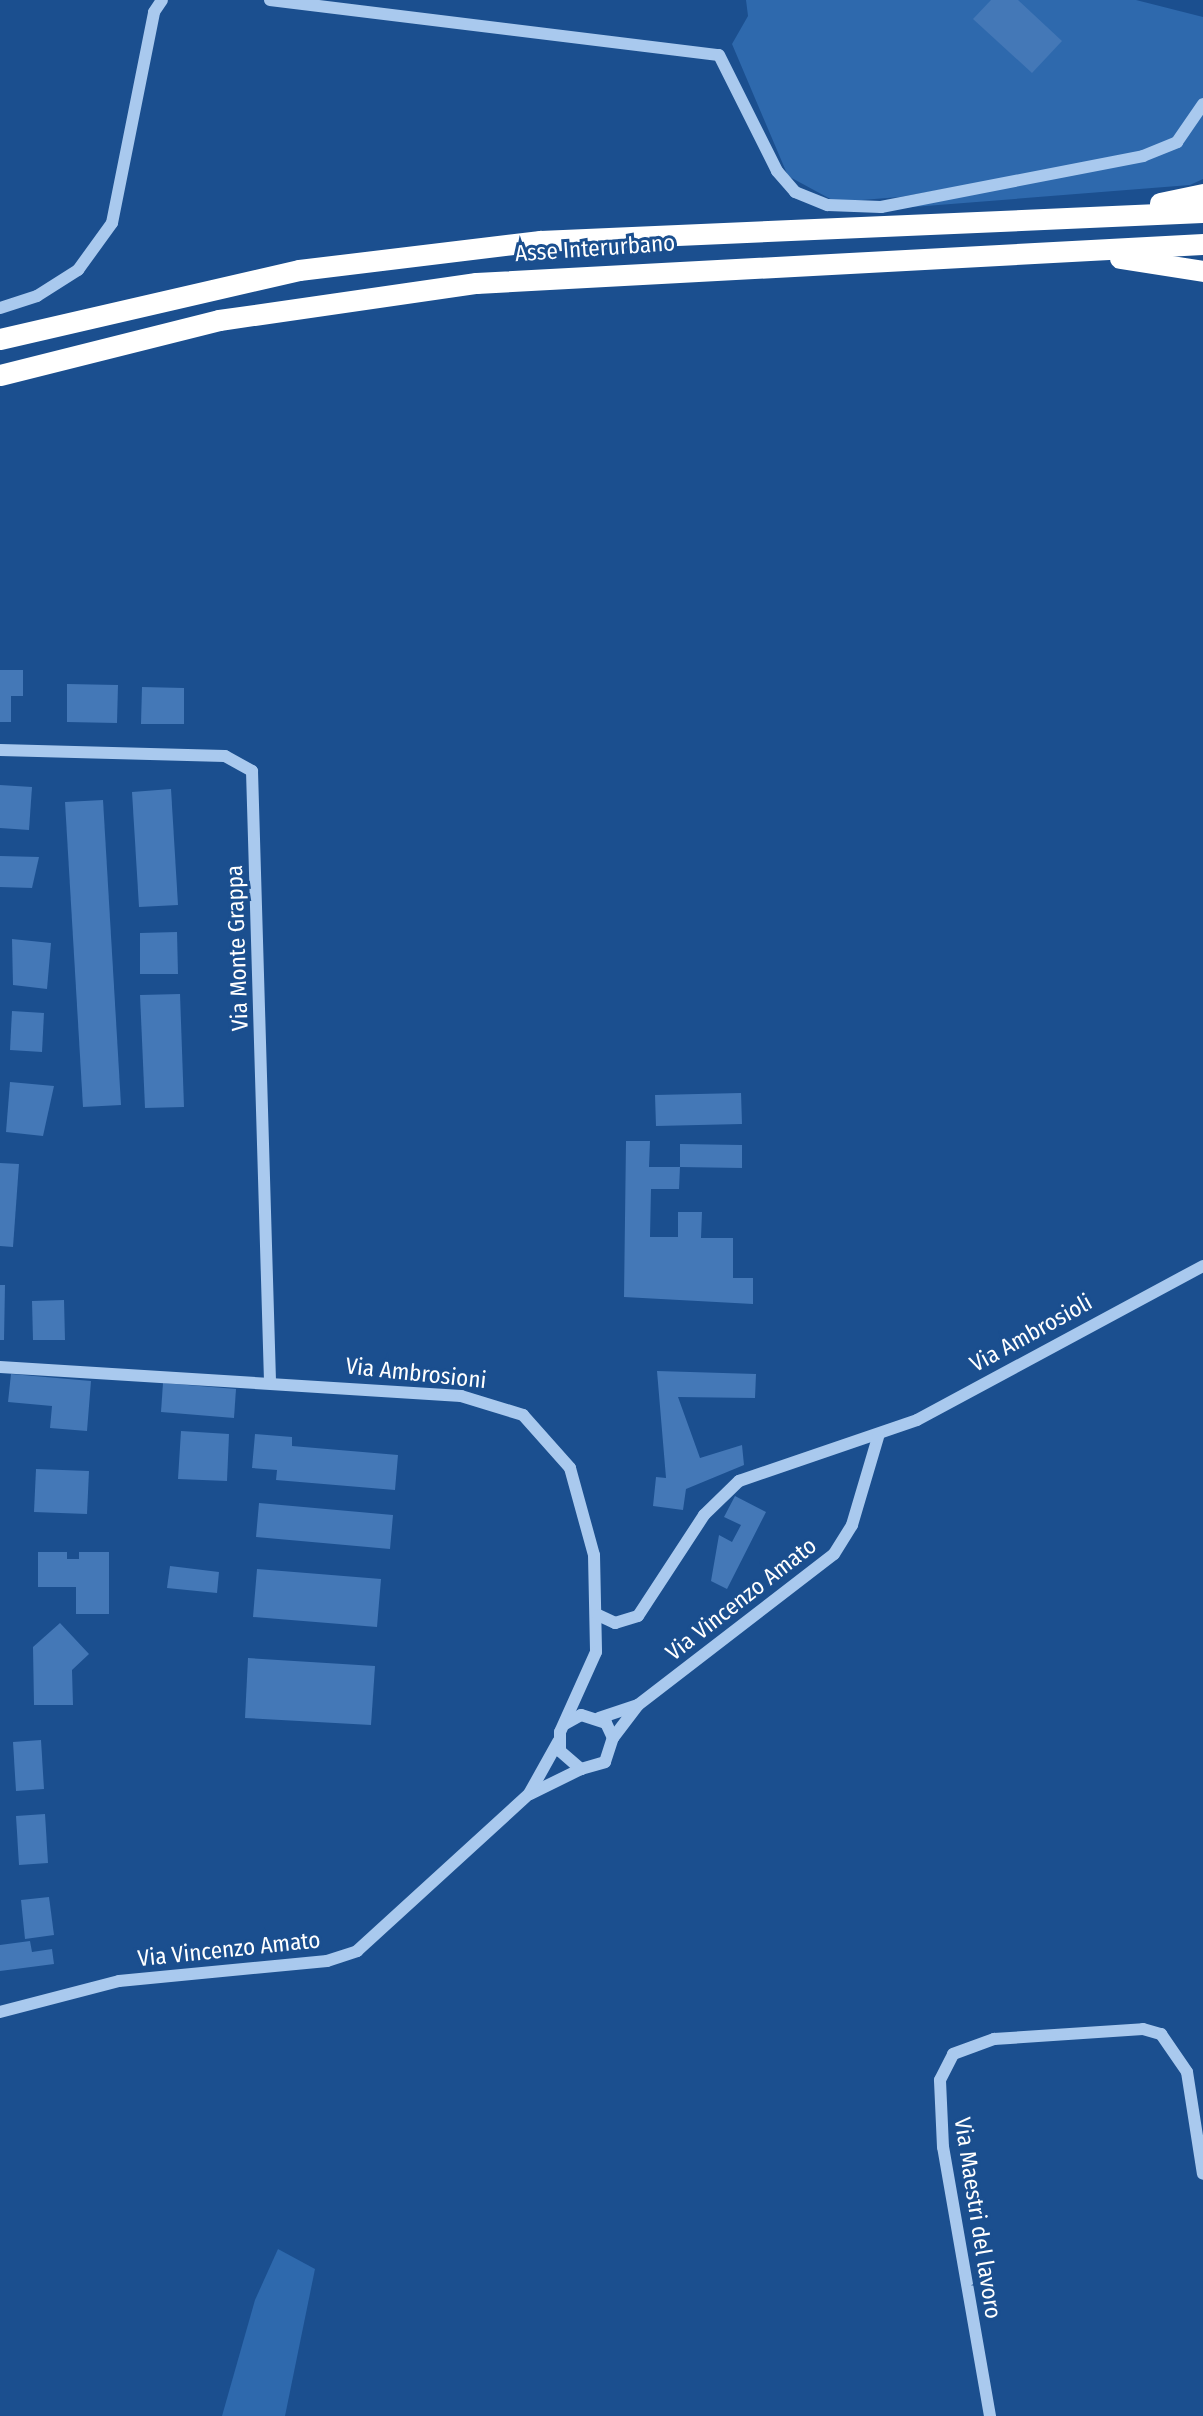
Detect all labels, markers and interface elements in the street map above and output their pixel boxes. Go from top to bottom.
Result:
street label: Asse Interurbano [514,229,676,267]
street label: Via Monte Grappa [220,865,254,1031]
street label: Via Ambrosioli [965,1288,1097,1378]
street label: Via Ambrosioni [344,1352,488,1394]
street label: Via Vincenzo Amato [660,1532,822,1666]
street label: Via Vincenzo Amato [136,1926,322,1972]
street label: Via Maestri del lavoro [948,2115,1008,2321]

